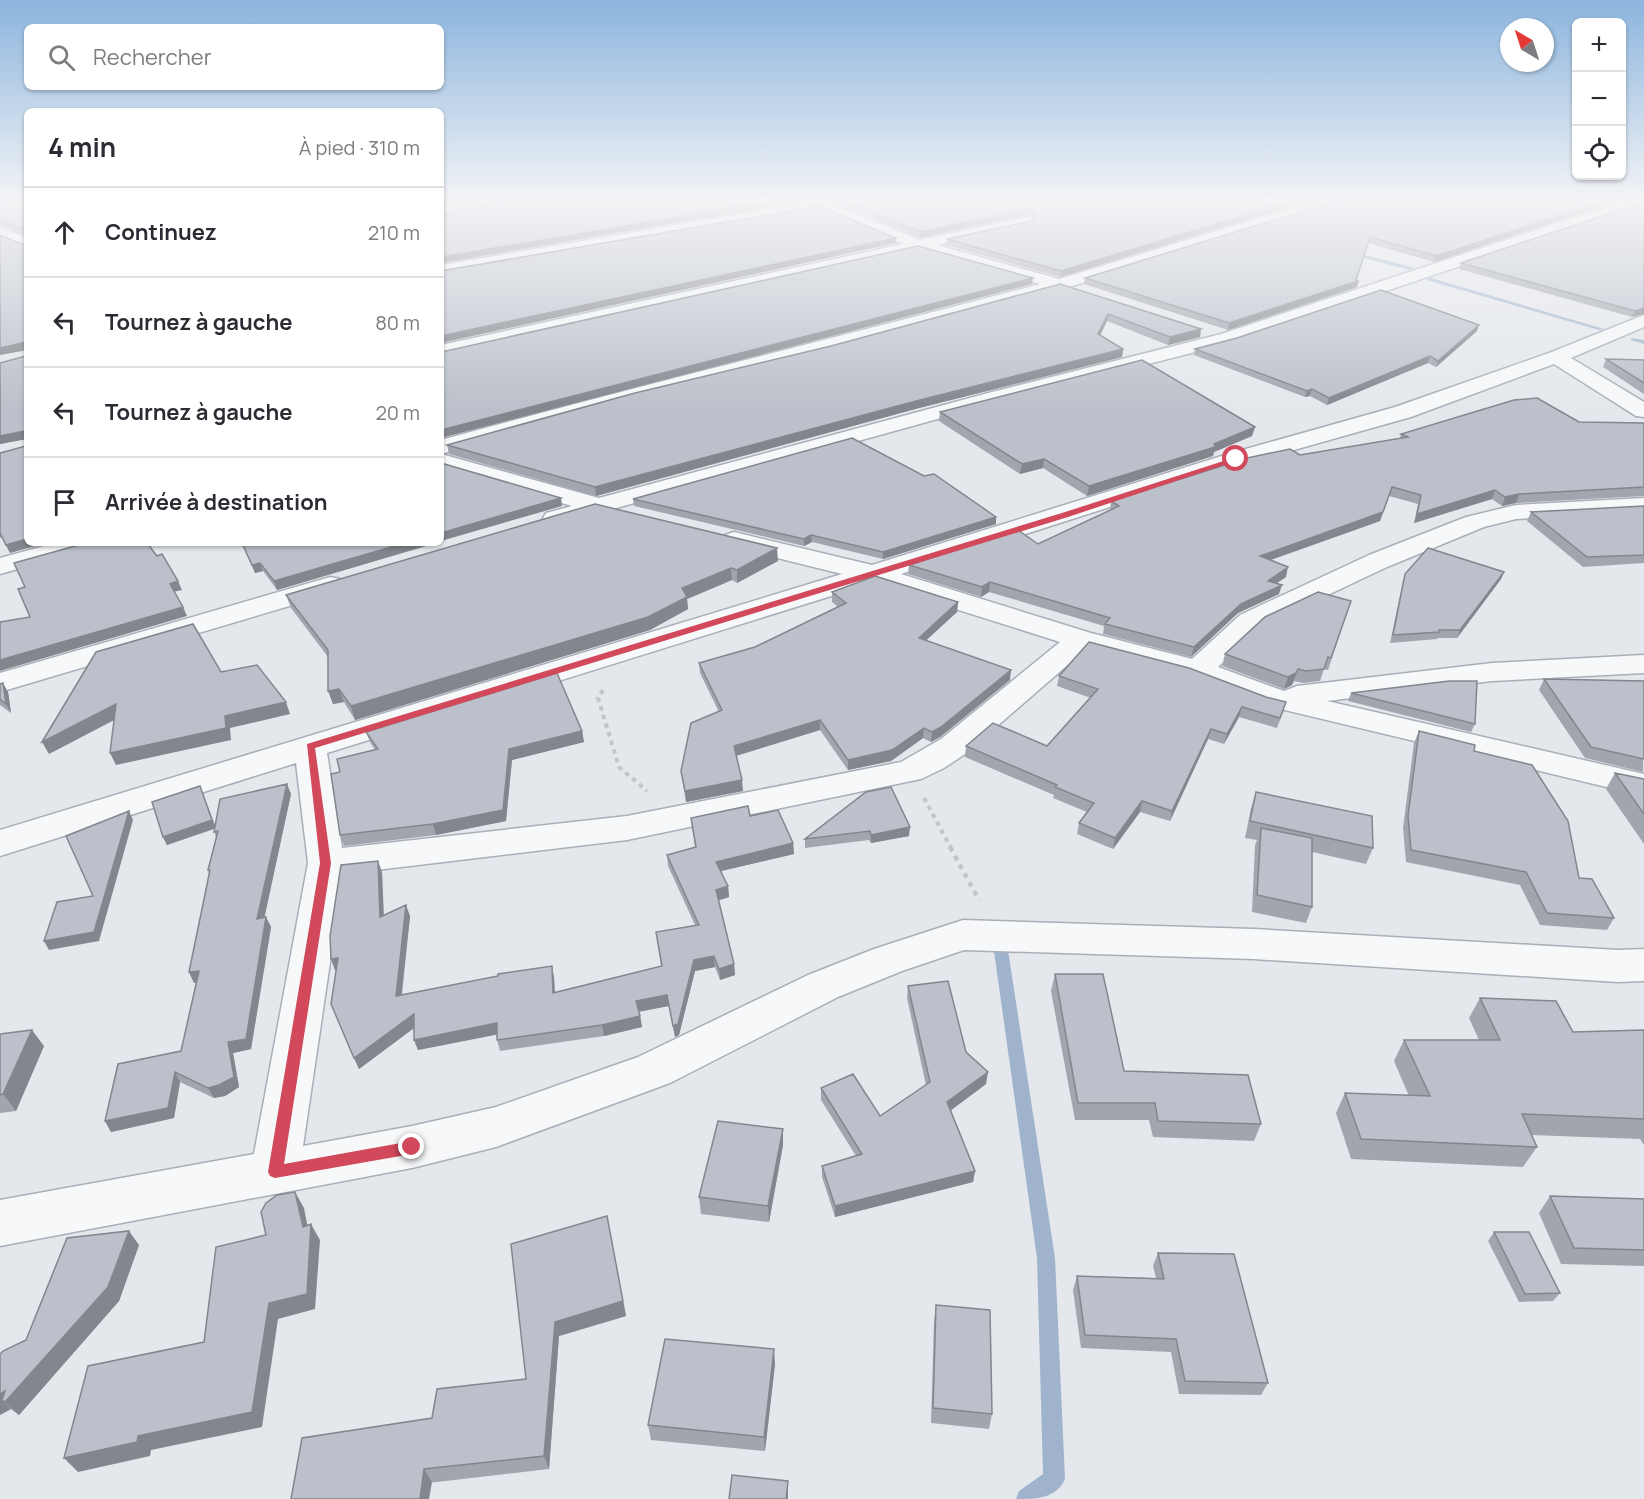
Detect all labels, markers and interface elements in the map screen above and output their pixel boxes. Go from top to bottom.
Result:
north arrow [1500,18,1554,72]
map controls [1572,18,1626,180]
button: + [1572,18,1626,72]
search box [24,24,444,90]
icon: search [45,41,78,74]
text: Rechercher [93,42,212,72]
button: − [1572,72,1626,126]
button: locate [1572,126,1626,180]
text: 4 min [48,129,116,165]
text: À pied · 310 m [299,134,420,161]
icon: ahead [48,216,81,249]
text: Continuez [105,217,217,247]
text: 210 m [368,219,420,246]
icon: left [48,306,81,339]
text: Tournez à gauche [105,307,292,337]
text: 80 m [375,309,420,336]
icon: left [48,396,81,429]
text: Tournez à gauche [105,397,292,427]
text: 20 m [375,399,420,426]
route start [1222,445,1248,471]
icon: arrive [48,486,81,519]
text: Arrivée à destination [105,487,328,517]
route end [398,1133,424,1159]

